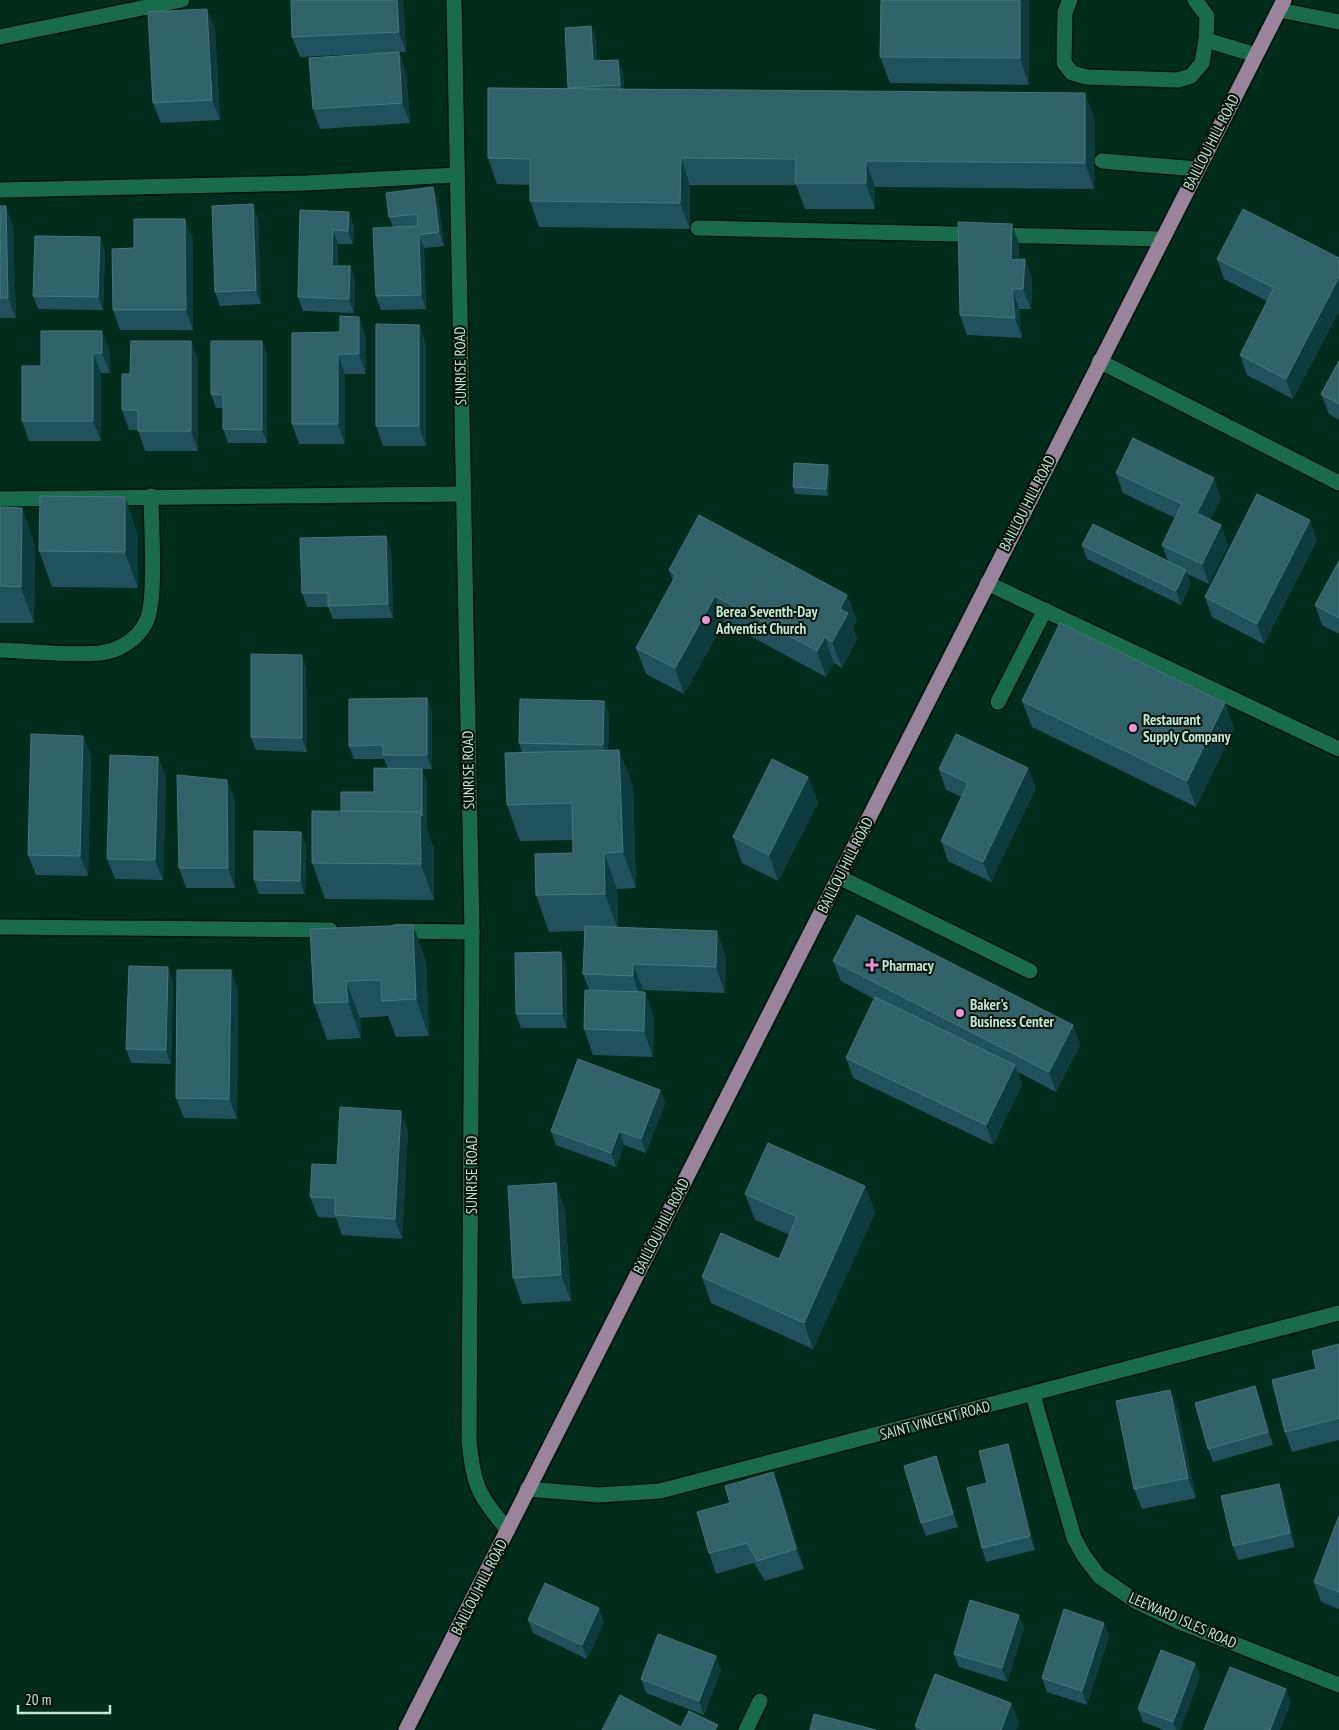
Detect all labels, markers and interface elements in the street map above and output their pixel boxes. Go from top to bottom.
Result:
street label: BAILLOU HILL ROAD [1179,91,1243,193]
street label: SUNRISE ROAD [450,326,470,406]
street label: BAILLOU HILL ROAD [995,452,1059,554]
place label: Berea Seventh-Day Adventist Church [715,602,819,638]
marker: Berea Seventh-Day Adventist Church [700,614,712,626]
place label: Restaurant Supply Company [1143,710,1231,746]
marker: Restaurant Supply Company [1127,722,1139,734]
street label: SUNRISE ROAD [458,730,478,810]
street label: BAILLOU HILL ROAD [813,814,877,916]
place label: Pharmacy [882,956,935,975]
marker: Pharmacy [866,959,878,971]
place label: Baker's Business Center [970,995,1055,1031]
marker: Baker's Business Center [954,1007,966,1019]
street label: SUNRISE ROAD [462,1136,481,1214]
street label: BAILLOU HILL ROAD [629,1175,693,1277]
street label: SAINT VINCENT ROAD [878,1396,992,1444]
street label: BAILLOU HILL ROAD [447,1536,511,1638]
street label: LEEWARD ISLES ROAD [1126,1588,1240,1652]
scale bar [18,1682,110,1714]
text: 20 m [25,1690,51,1709]

